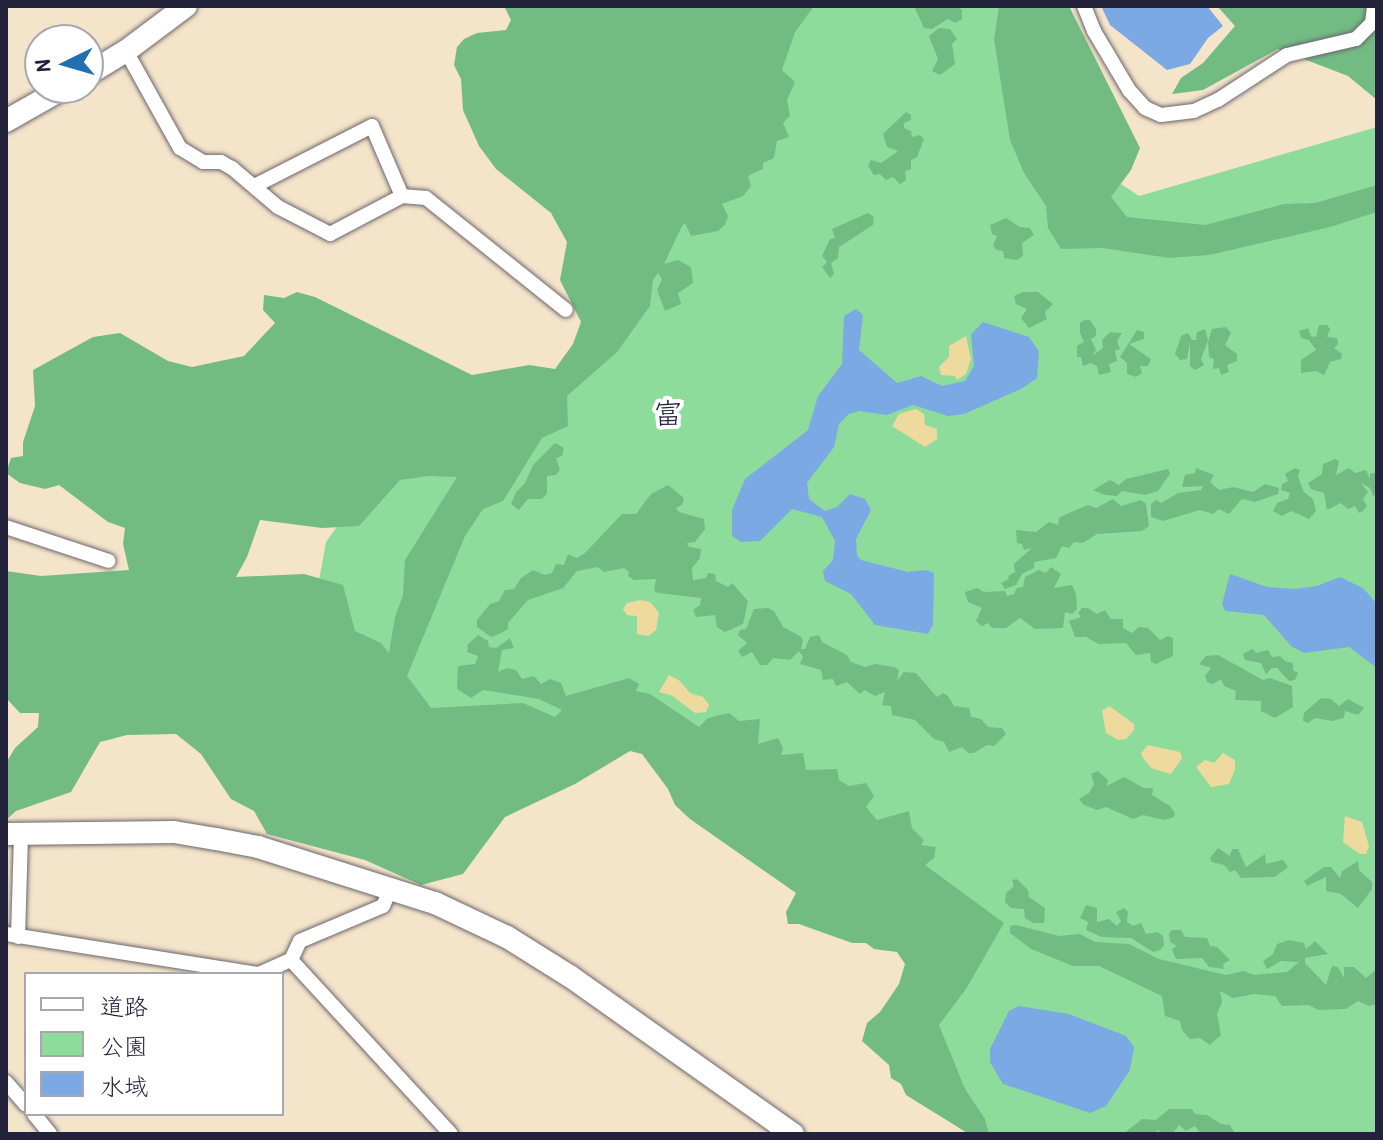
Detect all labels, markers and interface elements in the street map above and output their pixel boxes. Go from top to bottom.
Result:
north arrow [24,24,104,104]
text: N [27,59,58,73]
district label: 富 [653,395,683,431]
legend [24,972,284,1116]
text: 道路 [100,990,148,1022]
text: 公園 [100,1030,148,1062]
text: 水域 [100,1070,148,1102]

